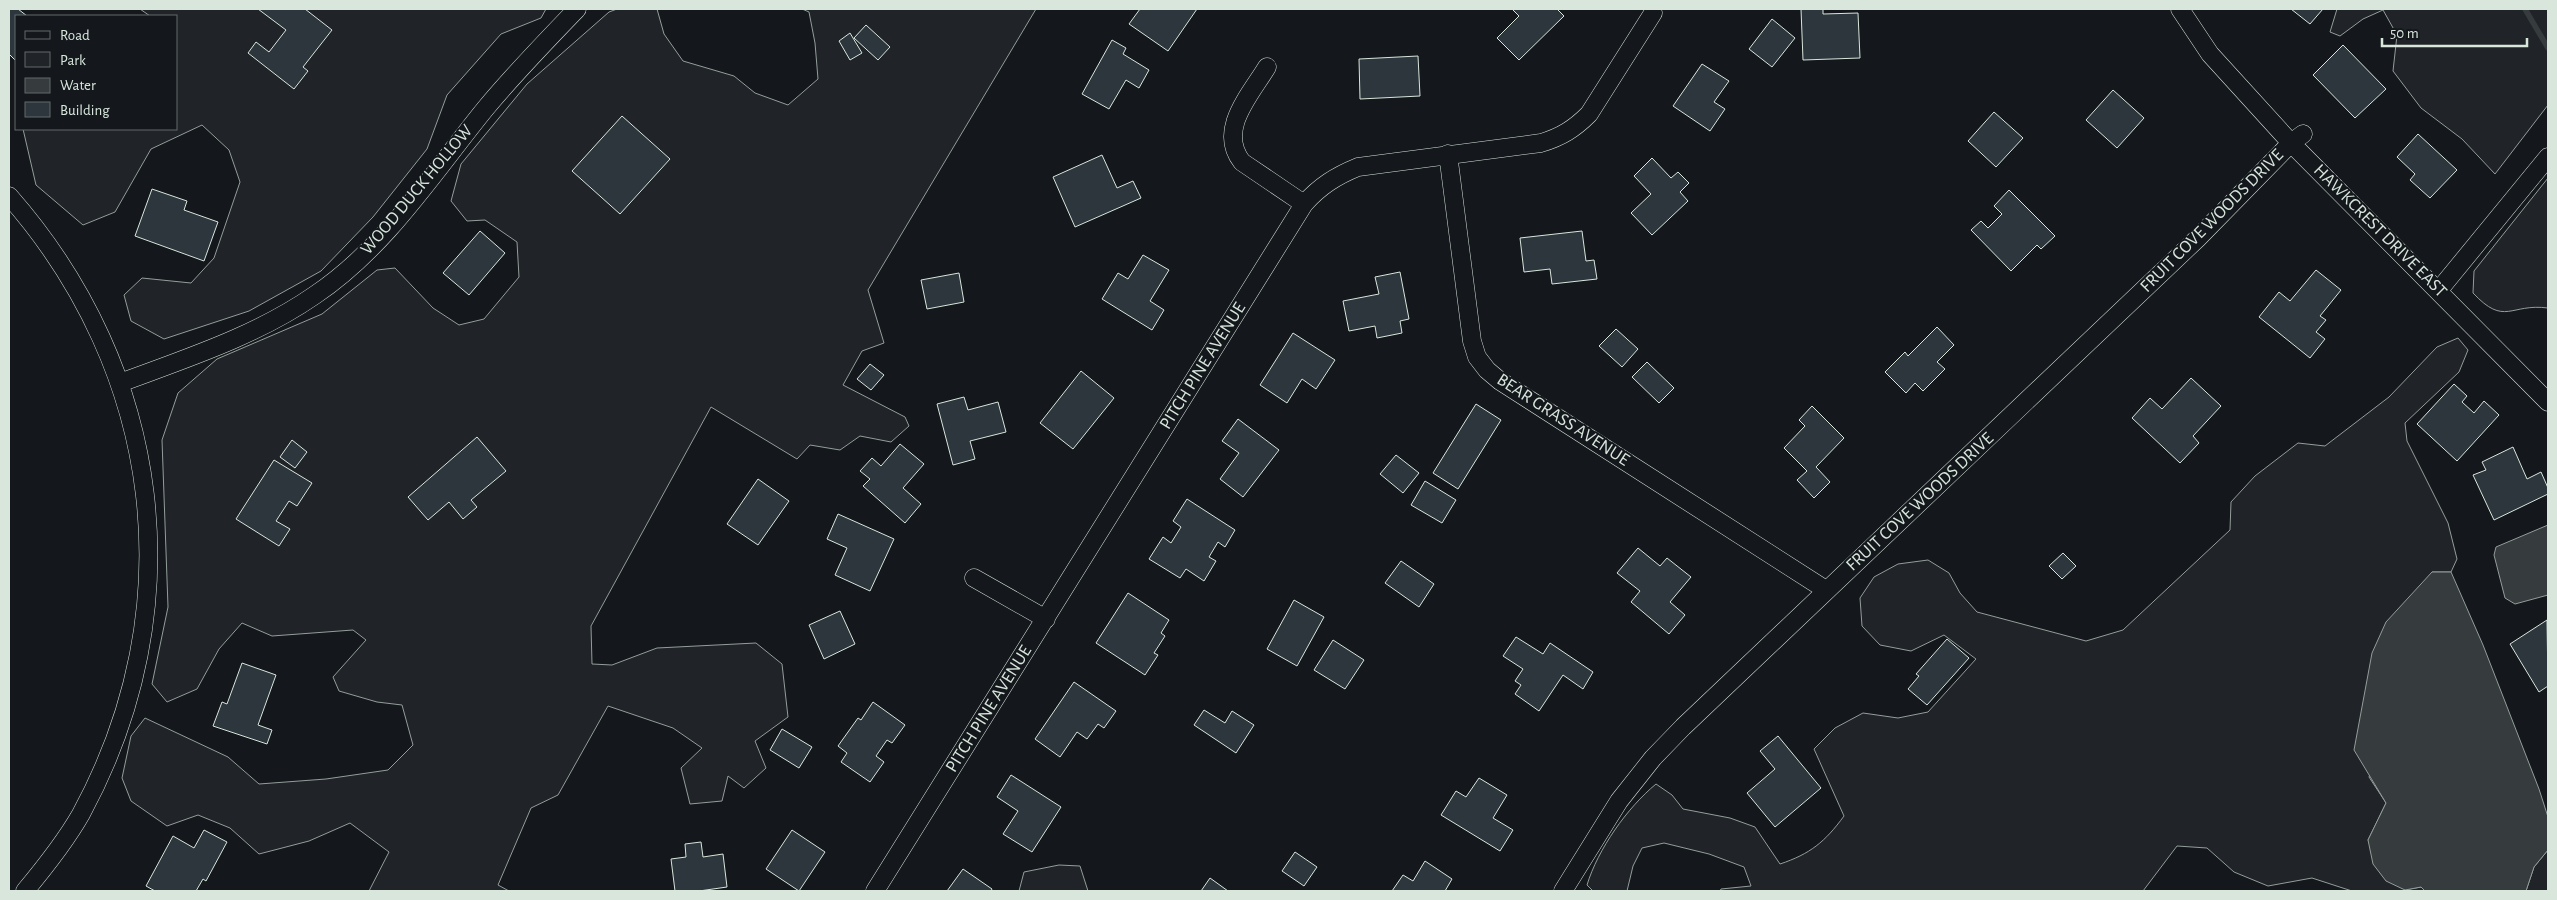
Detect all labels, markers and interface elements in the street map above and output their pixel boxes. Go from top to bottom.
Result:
legend [15,15,178,130]
scale bar [2382,15,2527,47]
text: 50 m [2390,26,2419,41]
text: Road [60,28,90,43]
text: Park [60,53,86,68]
text: Water [60,78,96,93]
text: Building [60,103,110,118]
street label: WOOD DUCK HOLLOW [358,122,476,258]
street label: FRUIT COVE WOODS DRIVE [2137,146,2287,296]
street label: HAWKCREST DRIVE EAST [2310,161,2450,301]
street label: PITCH PINE AVENUE [1157,299,1249,433]
street label: BEAR GRASS AVENUE [1494,371,1633,470]
street label: FRUIT COVE WOODS DRIVE [1843,429,1997,575]
street label: PITCH PINE AVENUE [943,642,1035,776]

